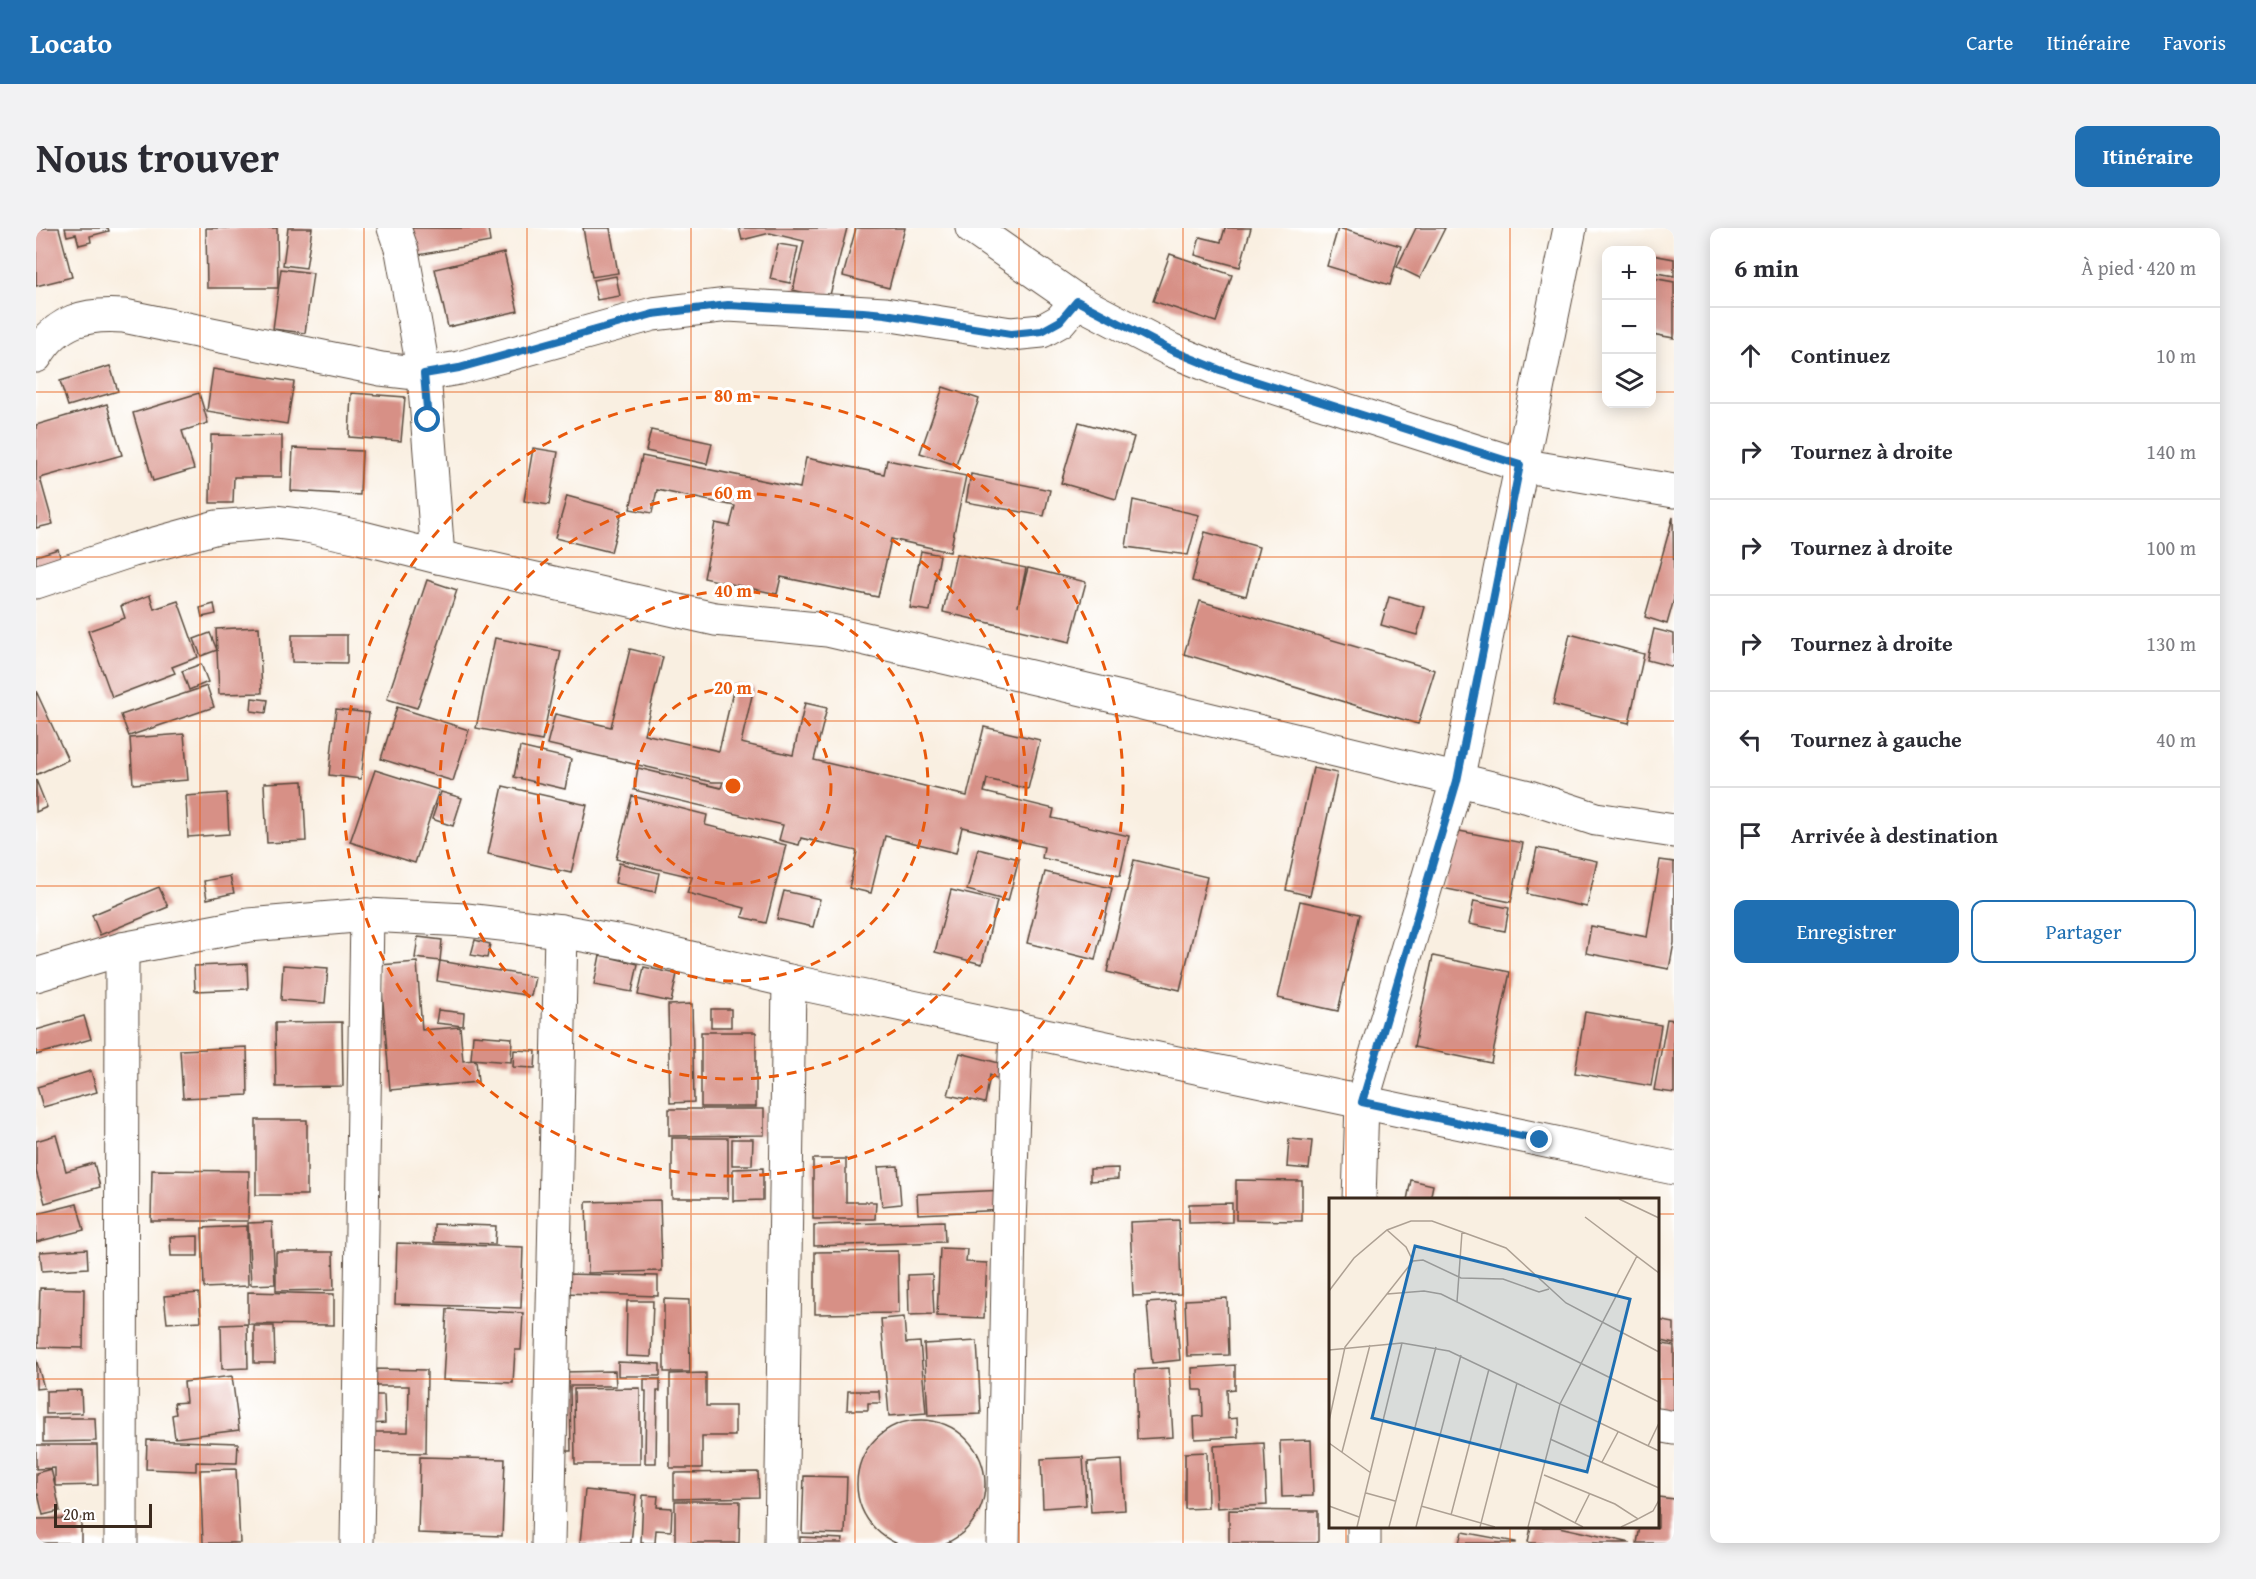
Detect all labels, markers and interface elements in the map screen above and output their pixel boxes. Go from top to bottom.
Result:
text: Locato [30,22,112,63]
text: Carte [1966,27,2013,58]
text: Itinéraire [2046,27,2130,58]
text: Favoris [2163,27,2226,58]
text: Nous trouver [36,126,279,187]
button: Itinéraire [2075,126,2220,187]
map controls [1602,246,1656,408]
button: + [1602,246,1656,300]
text: 6 min [1734,248,1799,287]
text: À pied · 420 m [2081,253,2196,282]
button: − [1602,300,1656,354]
icon: ahead [1734,339,1767,372]
text: Continuez [1791,339,1890,371]
text: 10 m [2156,341,2196,370]
button: layers [1602,354,1656,408]
text: 80 m [714,382,753,409]
route start [414,406,440,432]
icon: right [1734,435,1767,468]
text: Tournez à droite [1791,435,1953,467]
text: 140 m [2146,437,2196,466]
text: 60 m [714,479,753,506]
icon: right [1734,531,1767,564]
text: Tournez à droite [1791,531,1953,563]
text: 100 m [2146,533,2196,562]
text: 40 m [714,577,753,604]
icon: right [1734,627,1767,660]
text: Tournez à droite [1791,627,1953,659]
text: 130 m [2146,629,2196,658]
text: 20 m [714,674,753,701]
icon: left [1734,723,1767,756]
text: Tournez à gauche [1791,723,1962,755]
text: 40 m [2156,725,2196,754]
centre of rings [723,776,743,796]
icon: arrive [1734,819,1767,852]
text: Arrivée à destination [1791,819,1998,851]
button: Enregistrer [1734,900,1959,963]
button: Partager [1971,900,2196,963]
route end [1526,1126,1552,1152]
inset map [1329,1198,1659,1528]
scale bar [54,1501,152,1528]
text: 20 m [63,1502,95,1526]

